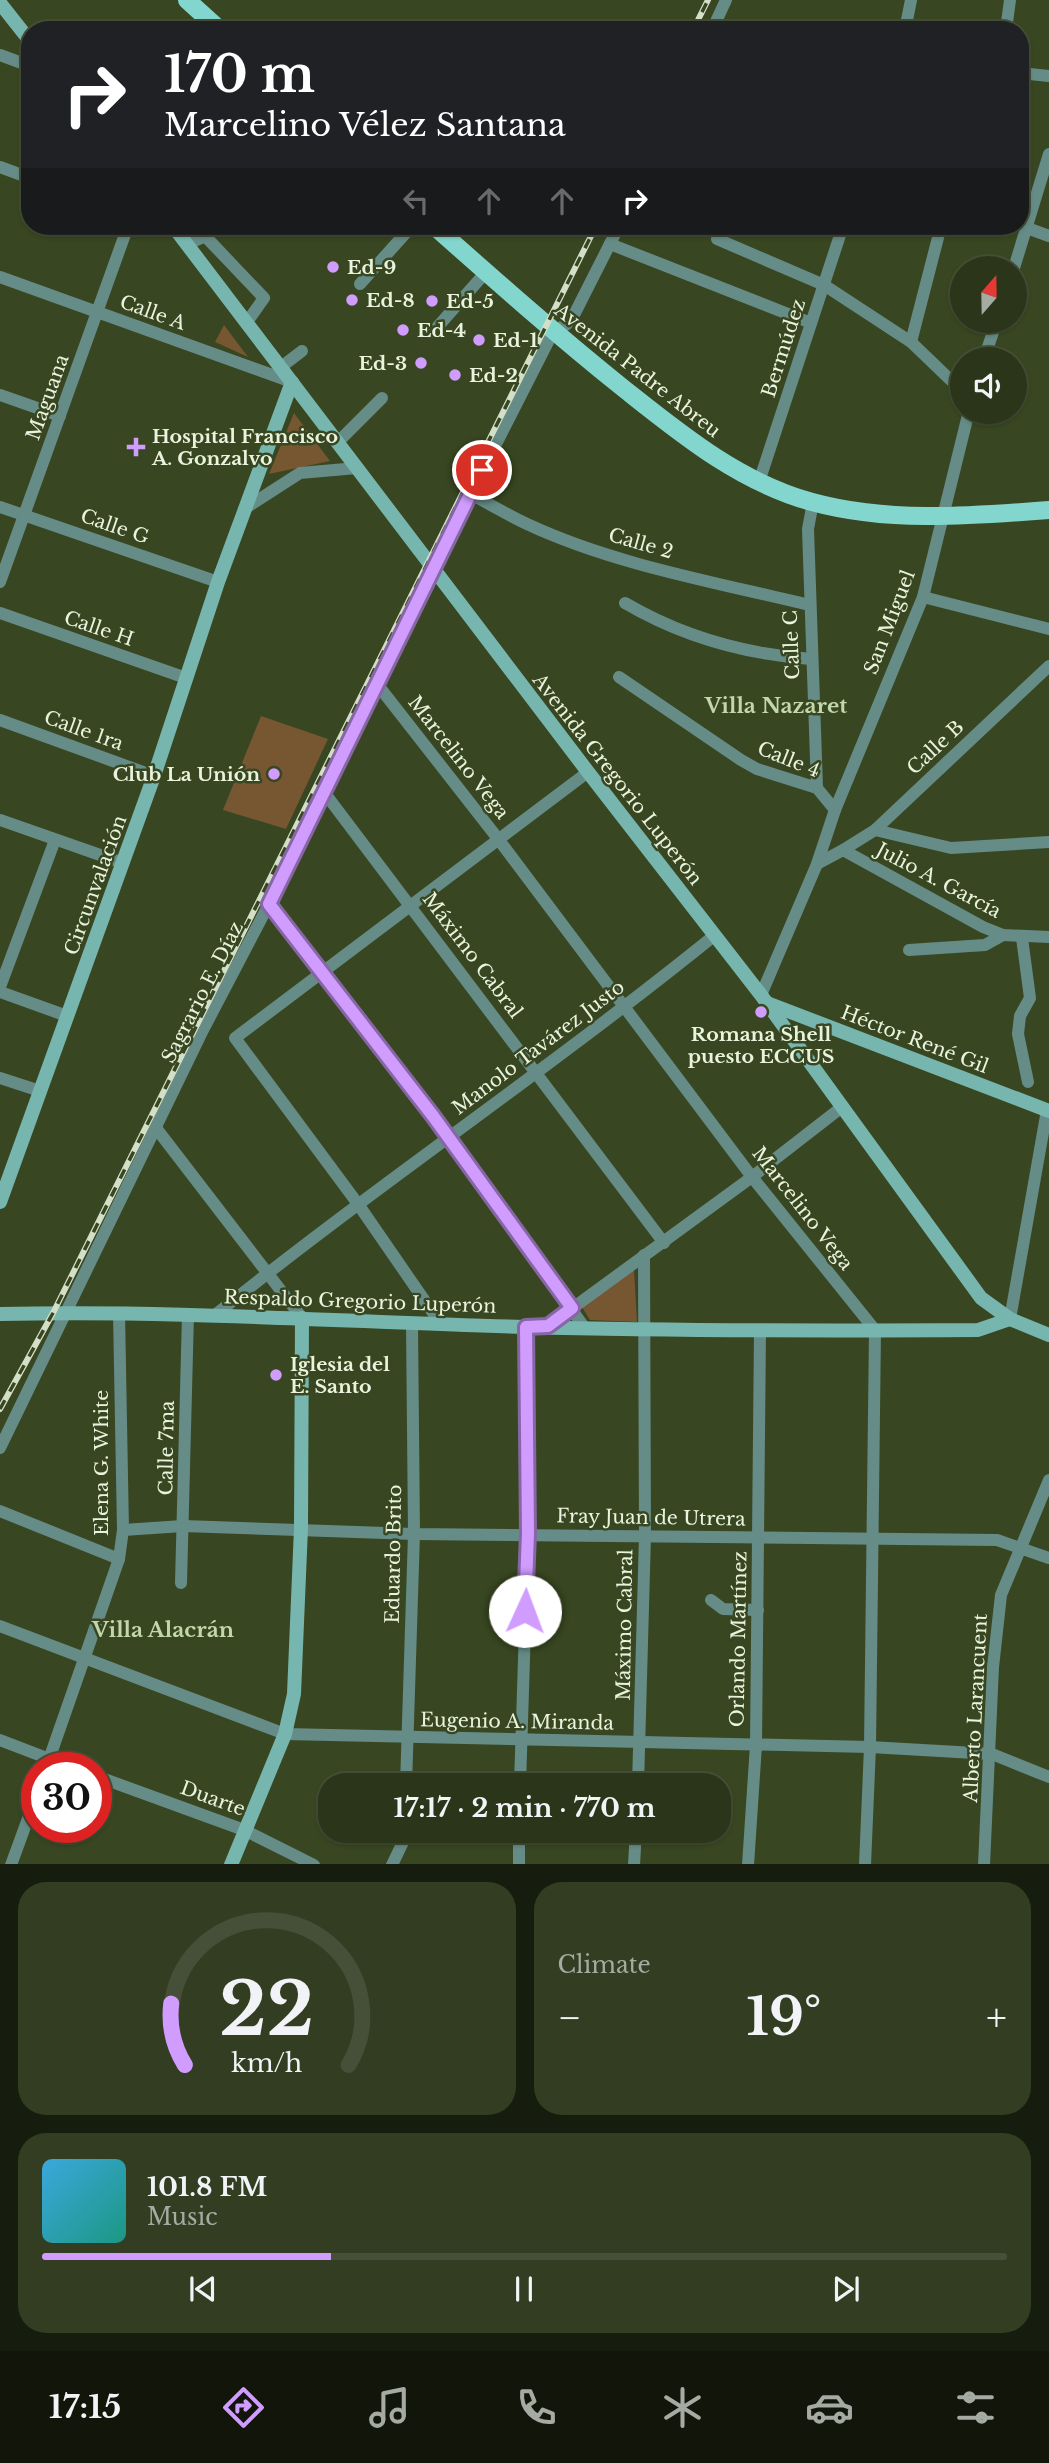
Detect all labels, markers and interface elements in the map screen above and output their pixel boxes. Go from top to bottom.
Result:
text: 170 m [164,44,315,105]
icon: right [49,49,140,140]
text: Marcelino Vélez Santana [164,105,566,145]
icon: left [397,182,435,220]
icon: ahead [470,182,508,220]
icon: ahead [543,182,581,220]
icon: right [616,182,654,220]
place label: Ed-9 [347,256,396,279]
north arrow [950,256,1027,332]
map controls [950,256,1027,424]
marker: Ed-9 [325,259,341,275]
place label: Ed-8 [366,289,414,312]
street label: Calle A [117,290,189,335]
place label: Ed-5 [446,290,494,313]
marker: Ed-8 [344,292,360,308]
marker: Ed-5 [424,293,440,309]
street label: Bermúdez [757,296,810,400]
street label: Avenida Padre Abreu [549,298,725,442]
place label: Ed-4 [417,319,466,342]
marker: Ed-4 [395,322,411,338]
place label: Ed-1 [493,329,538,352]
marker: Ed-1 [471,332,487,348]
button: sound [950,347,1027,424]
street label: Maguana [21,351,74,443]
place label: Ed-3 [359,352,407,375]
marker: Ed-3 [413,355,429,371]
place label: Ed-2 [469,364,518,387]
marker: Ed-2 [447,367,463,383]
place label: Hospital Francisco A. Gonzalvo [151,425,338,470]
marker: Hospital Francisco A. Gonzalvo [126,437,146,457]
pin [452,440,512,500]
icon: arrive [463,451,501,489]
street label: Calle G [78,504,153,549]
street label: Calle 2 [606,523,676,564]
street label: San Miguel [859,567,920,678]
street label: Calle H [61,606,137,651]
street label: Calle C [779,610,804,680]
street label: Avenida Gregorio Luperón [527,668,707,890]
street label: Marcelino Vega [403,691,514,824]
district label: Villa Nazaret [704,693,847,719]
street label: Calle 1ra [41,706,127,756]
street label: Calle B [902,715,968,779]
street label: Calle 4 [754,737,824,782]
place label: Club La Unión [113,763,260,786]
marker: Club La Unión [266,766,282,782]
street label: Circunvalación [60,812,131,958]
street label: Julio A. García [870,837,1005,923]
street label: Máximo Cabral [418,888,527,1023]
street label: Sagrario E. Díaz [157,918,248,1067]
street label: Manolo Tavárez Justo [448,975,629,1120]
street label: Héctor René Gil [838,1001,992,1078]
marker: Romana Shell puesto ECCUS [753,1004,769,1020]
place label: Romana Shell puesto ECCUS [688,1023,834,1068]
street label: Marcelino Vega [747,1142,858,1275]
street label: Respaldo Gregorio Luperón [223,1285,497,1318]
place label: Iglesia del E. Santo [290,1353,390,1398]
marker: Iglesia del E. Santo [268,1367,284,1383]
street label: Elena G. White [90,1390,113,1536]
street label: Calle 7ma [154,1400,179,1496]
street label: Eduardo Brito [381,1484,406,1624]
street label: Fray Juan de Utrera [556,1504,746,1531]
street label: Máximo Cabral [612,1549,637,1701]
street label: Orlando Martínez [725,1551,752,1727]
position arrow [488,1574,562,1648]
street label: Alberto Larancuent [959,1612,992,1804]
district label: Villa Alacrán [91,1617,234,1643]
street label: Eugenio A. Miranda [420,1708,615,1735]
speed limit sign: 30 [21,1752,112,1843]
street label: Duarte [177,1776,248,1821]
text: 17:17 · 2 min · 770 m [393,1792,656,1824]
text: Climate [558,1951,651,1979]
text: 22 [219,1964,314,2055]
text: 19° [746,1985,821,2049]
text: − [558,1994,582,2041]
text: + [986,1994,1007,2041]
text: km/h [231,2047,302,2078]
text: 101.8 FM [147,2171,267,2203]
text: Music [147,2203,218,2231]
icon: previous [184,2270,222,2308]
icon: pause [505,2270,543,2308]
icon: next [827,2270,865,2308]
icon: directions [219,2383,268,2432]
icon: music [365,2383,414,2432]
icon: phone [512,2383,561,2432]
icon: climate [658,2383,707,2432]
icon: car [805,2383,854,2432]
icon: filters [951,2383,1000,2432]
text: 17:15 [49,2387,121,2427]

